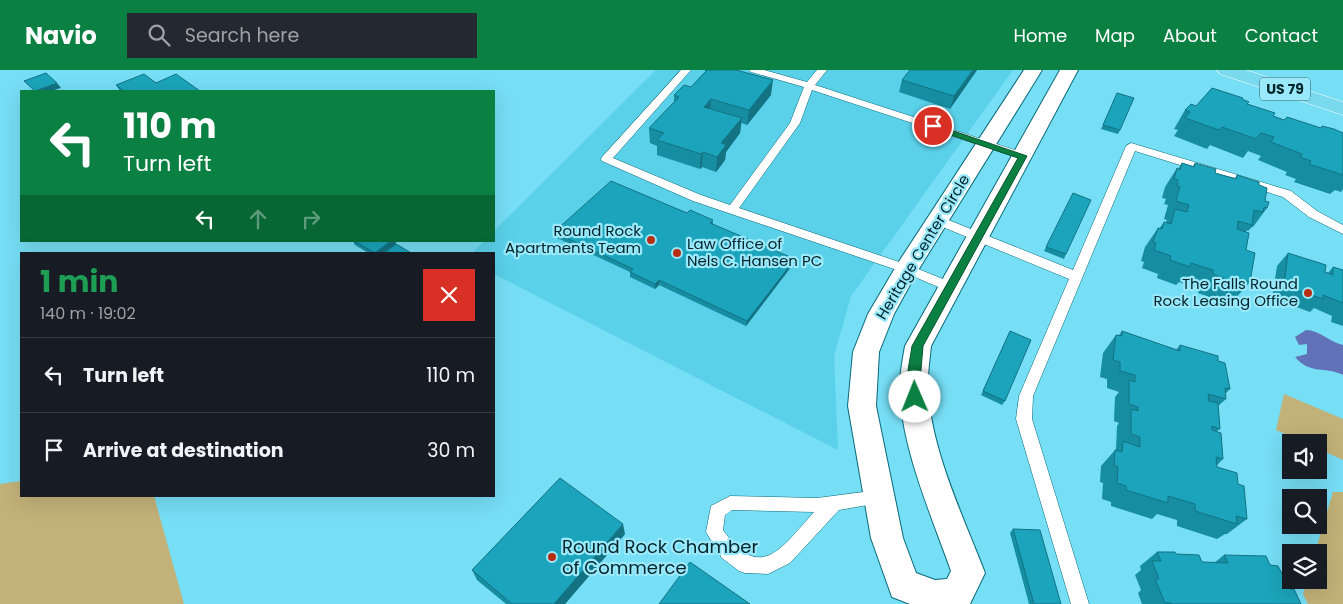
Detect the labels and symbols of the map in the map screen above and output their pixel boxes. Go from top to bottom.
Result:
road number: US 79 [1260,78,1310,100]
pin [912,105,954,147]
street label: Heritage Center Circle [871,170,974,323]
place label: Round Rock Apartments Team [505,220,641,258]
place label: Law Office of Nels C. Hansen PC [687,233,822,271]
marker: Round Rock Apartments Team [645,234,657,246]
marker: Law Office of Nels C. Hansen PC [671,247,683,259]
place label: The Falls Round Rock Leasing Office [1154,273,1298,311]
marker: The Falls Round Rock Leasing Office [1302,287,1314,299]
position arrow [888,370,940,422]
place label: Round Rock Chamber of Commerce [562,534,758,580]
marker: Round Rock Chamber of Commerce [546,551,558,563]

